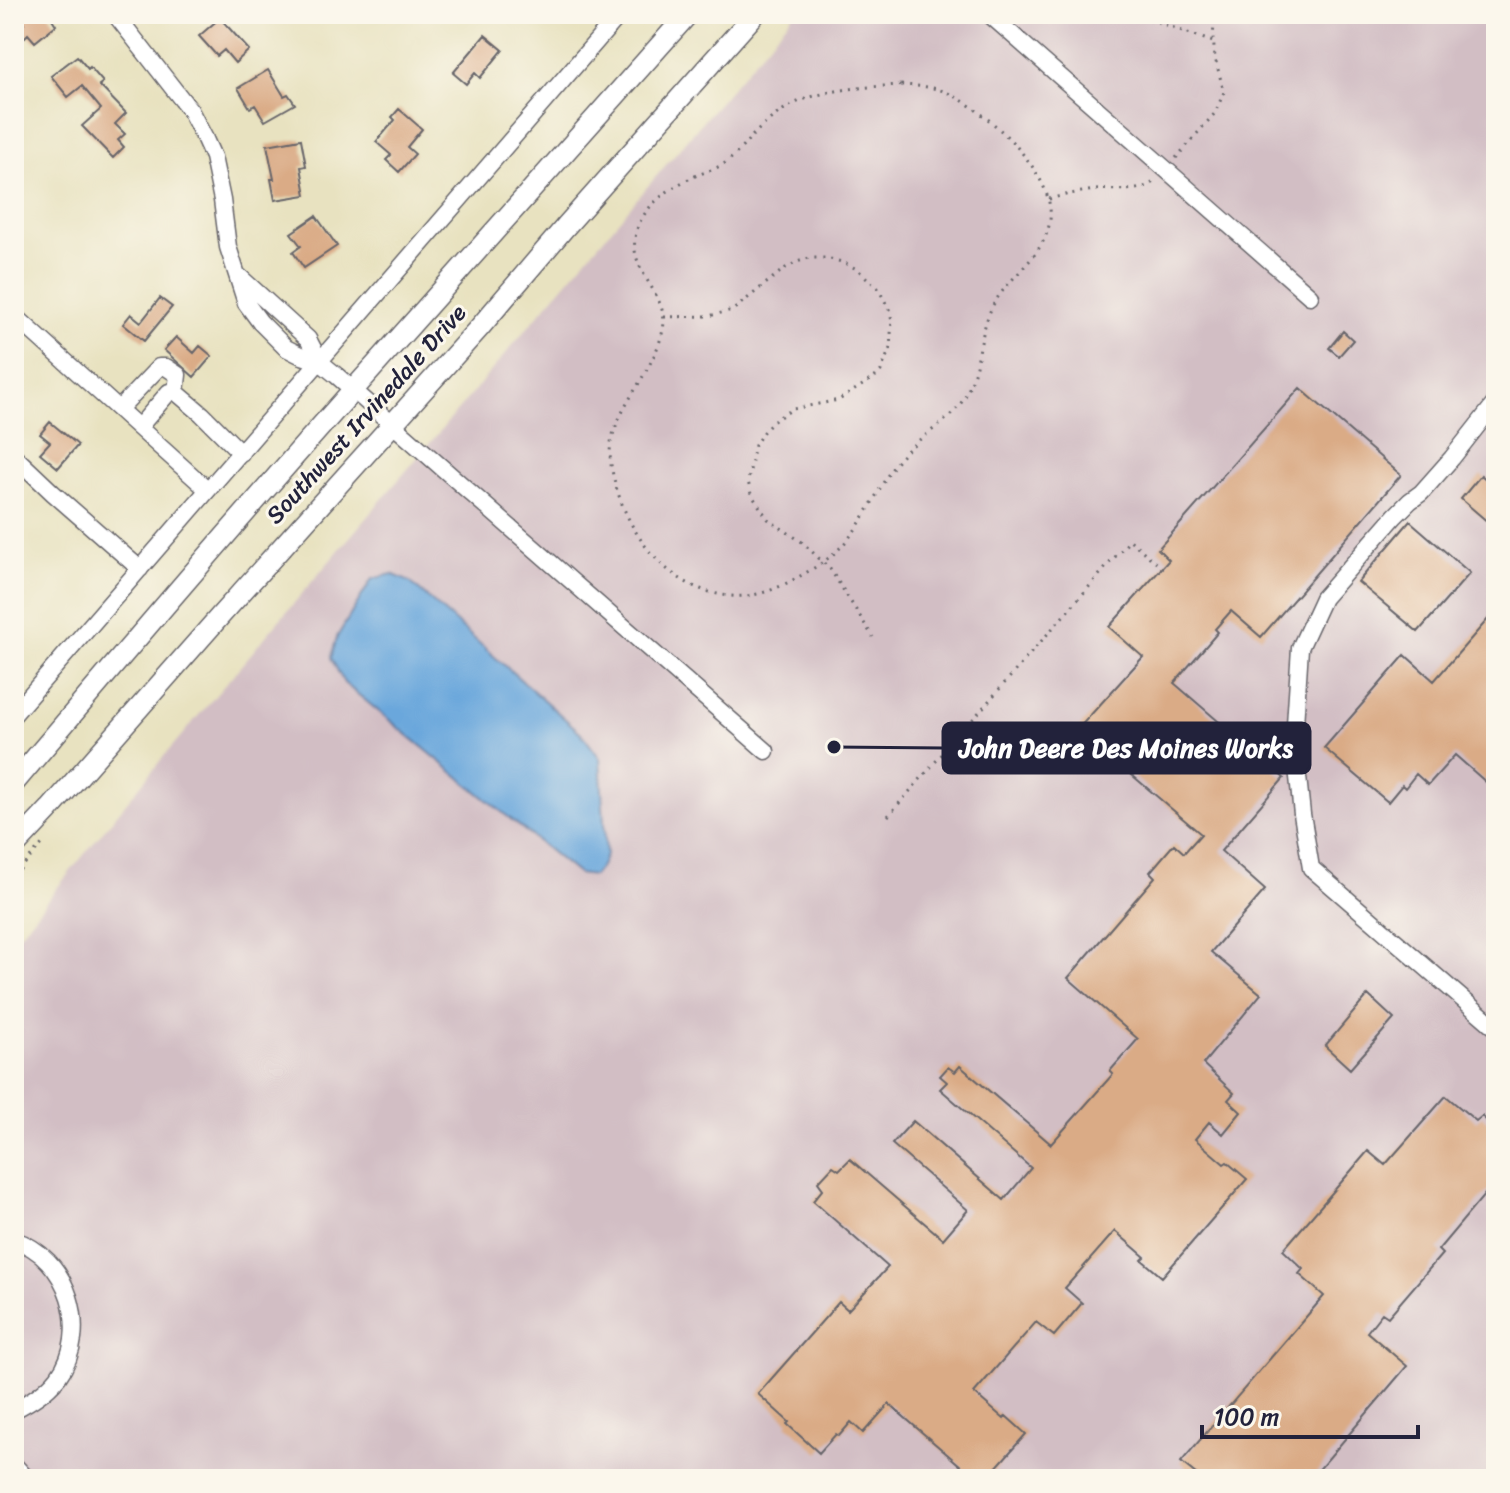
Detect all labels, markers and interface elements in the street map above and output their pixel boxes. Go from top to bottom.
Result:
street label: Southwest Irvinedale Drive [255,294,477,534]
callout: John Deere Des Moines Works [943,723,1310,773]
text: John Deere Des Moines Works [957,725,1294,771]
scale bar [1202,1389,1418,1439]
text: 100 m [1214,1396,1279,1438]

